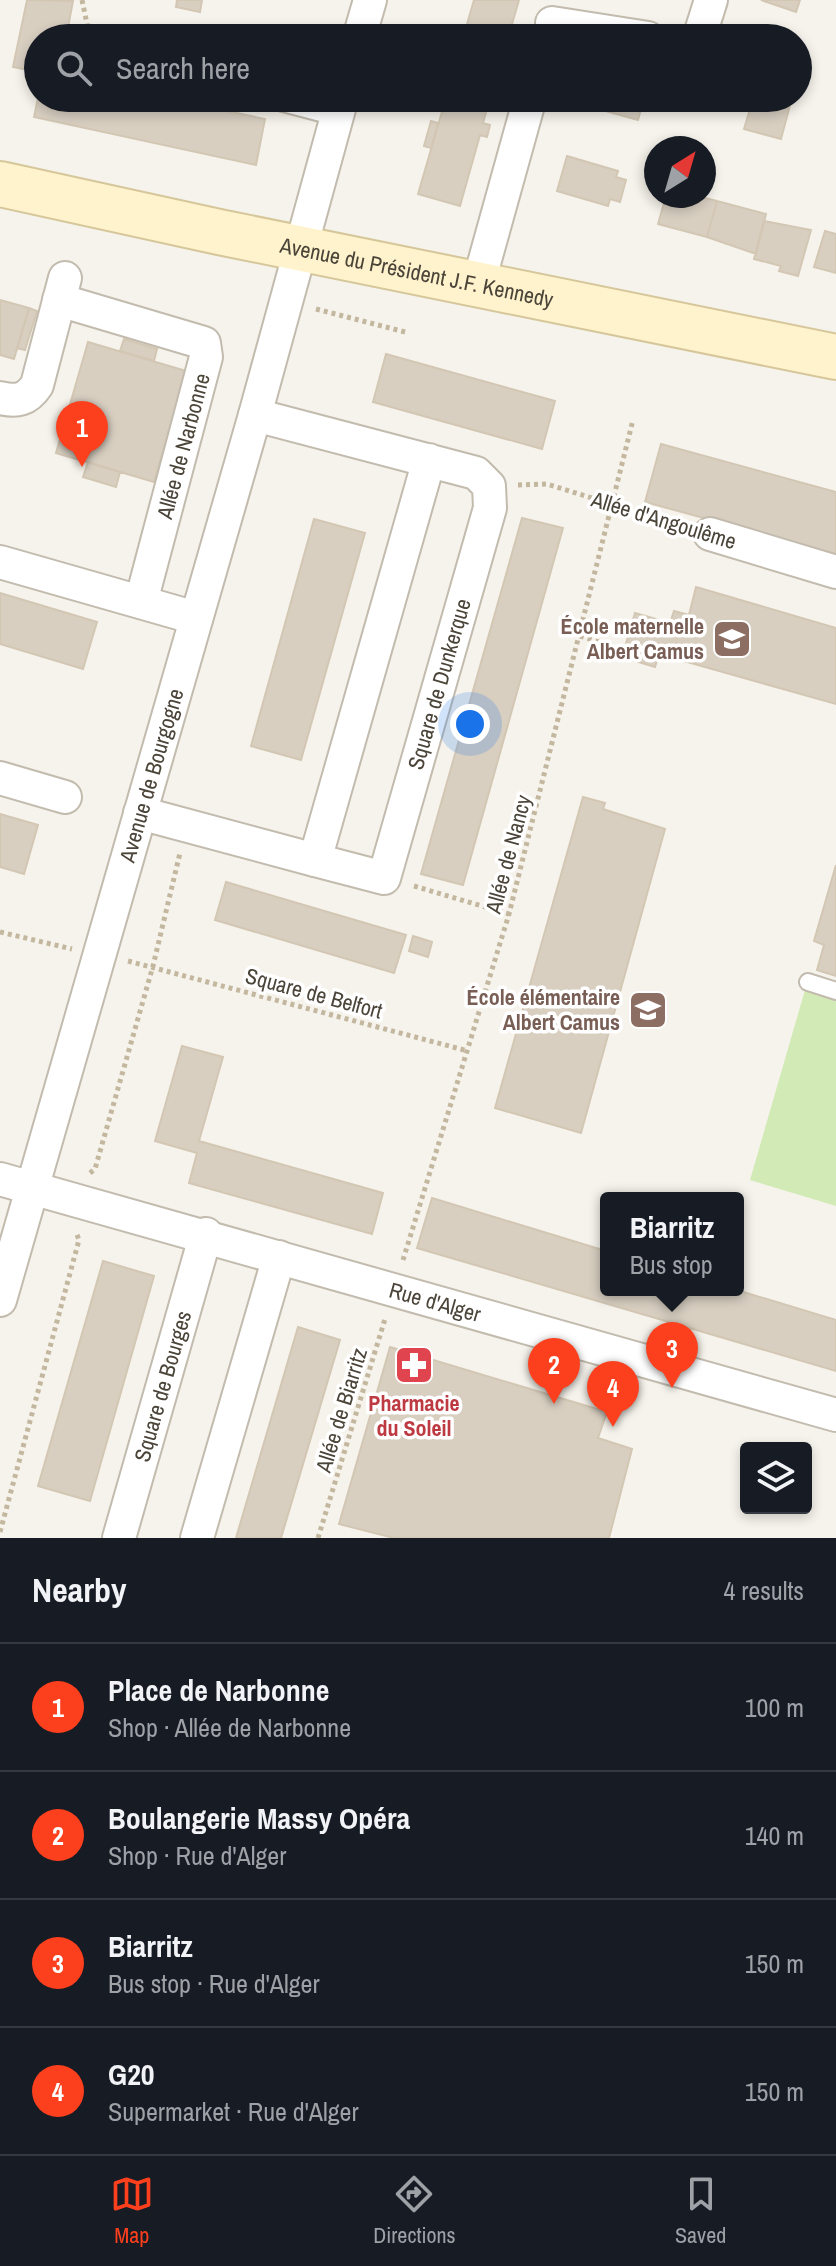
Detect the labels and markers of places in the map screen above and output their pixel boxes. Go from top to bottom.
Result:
pin: 1 [56,401,108,467]
place label: École maternelle Albert Camus [561,611,704,666]
school or university icon: École maternelle Albert Camus [711,618,753,660]
place label: École élémentaire Albert Camus [467,982,620,1037]
school or university icon: École élémentaire Albert Camus [627,989,669,1031]
pin: 3 [646,1322,698,1388]
pin: 2 [528,1338,580,1404]
pharmacy icon: Pharmacie du Soleil [393,1344,435,1386]
pin: 4 [587,1361,639,1427]
place label: Pharmacie du Soleil [368,1388,460,1443]

